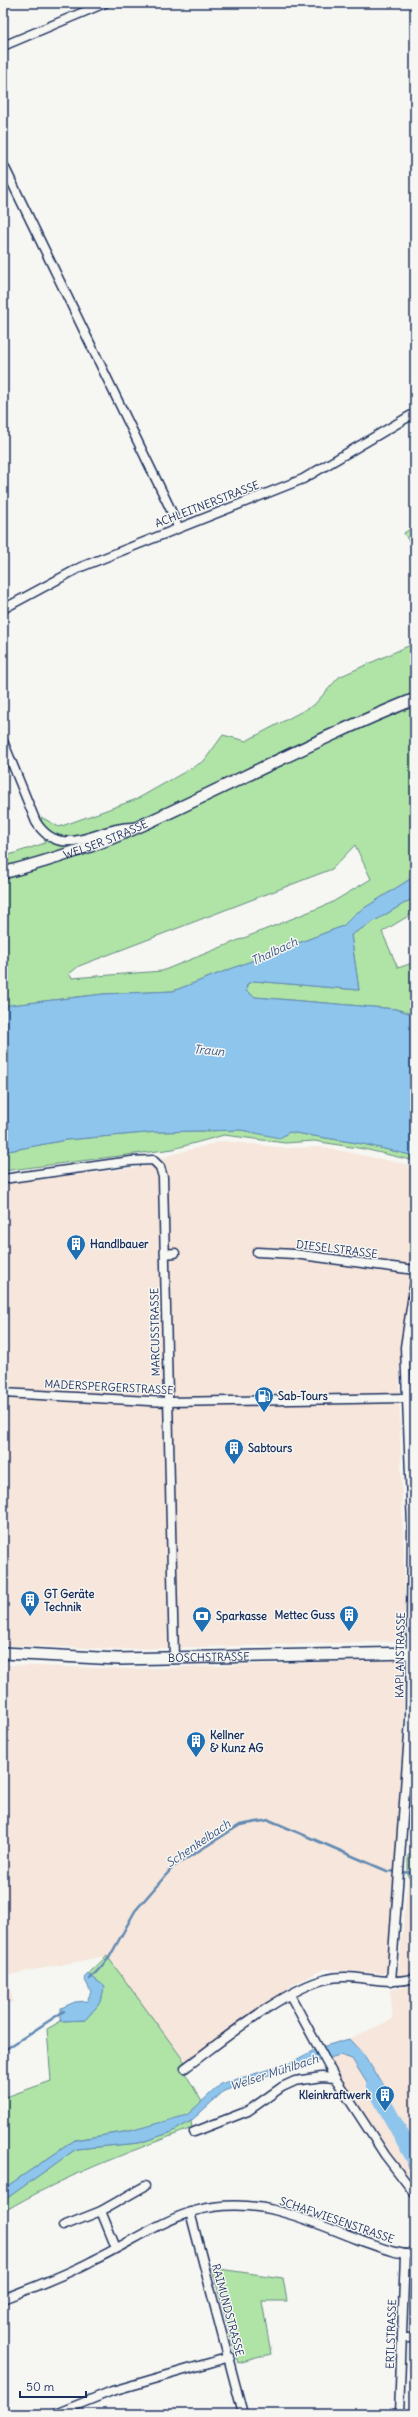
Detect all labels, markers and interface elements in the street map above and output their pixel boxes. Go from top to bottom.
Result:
street label: ACHLEITNERSTRASSE [153,478,261,530]
street label: WELSER STRASSE [62,817,150,862]
water label: Thalbach [249,933,300,968]
water label: Traun [193,1041,226,1059]
building icon: Handlbauer [65,1233,87,1261]
place label: Handlbauer [90,1237,149,1251]
street label: DIESELSTRASSE [295,1237,379,1261]
street label: MARCUSSTRASSE [147,1288,163,1376]
street label: MADERSPERGERSTRASSE [44,1377,174,1397]
fuel station icon: Sab-Tours [253,1385,275,1413]
place label: Sab-Tours [278,1389,328,1403]
building icon: Sabtours [223,1437,245,1465]
place label: Sabtours [248,1441,292,1455]
place label: GT Geräte Technik [44,1587,94,1614]
building icon: GT Geräte Technik [19,1589,41,1617]
building icon: Mettec Guss [338,1604,360,1632]
bank icon: Sparkasse [191,1605,213,1633]
place label: Mettec Guss [274,1608,335,1622]
place label: Sparkasse [216,1609,267,1624]
street label: KAPLANSTRASSE [392,1612,408,1698]
street label: BOSCHSTRASSE [168,1649,250,1665]
place label: Kellner & Kunz AG [210,1728,263,1755]
building icon: Kellner & Kunz AG [185,1730,207,1758]
water label: Schenkelbach [163,1815,234,1870]
water label: Welser Mühlbach [228,2050,321,2093]
building icon: Kleinkraftwerk [374,2084,396,2112]
place label: Kleinkraftwerk [299,2088,371,2102]
street label: SCHAFWIESENSTRASSE [278,2194,396,2246]
street label: RAIMUNDSTRASSE [209,2262,247,2358]
street label: ERTLSTRASSE [383,2299,399,2369]
scale bar [20,2373,86,2399]
text: 50 m [26,2379,55,2394]

